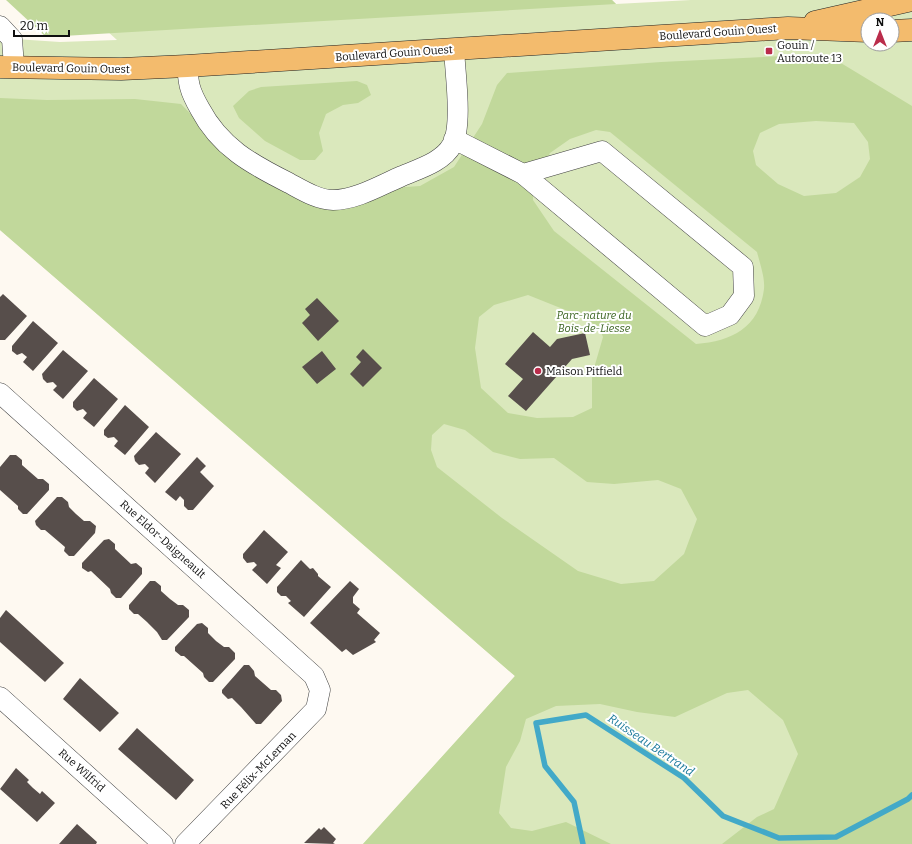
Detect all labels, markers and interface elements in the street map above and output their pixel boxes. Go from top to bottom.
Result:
scale bar [14,12,69,38]
north arrow [860,12,900,52]
text: N [876,16,885,29]
text: 20 m [20,19,49,33]
street label: Boulevard Gouin Ouest [659,22,777,43]
place label: Gouin / Autoroute 13 [777,39,842,65]
street label: Boulevard Gouin Ouest [335,43,453,64]
marker: Gouin / Autoroute 13 [764,46,774,56]
street label: Boulevard Gouin Ouest [12,61,130,76]
park label: Parc-nature du Bois-de-Liesse [556,309,632,335]
place label: Maison Pitfield [546,365,623,378]
marker: Maison Pitfield [533,366,543,376]
street label: Rue Eldor-Daigneault [117,497,208,581]
water label: Ruisseau Bertrand [605,711,697,779]
street label: Rue Félix-McLernan [218,729,299,812]
street label: Rue Wilfrid [56,746,108,795]

